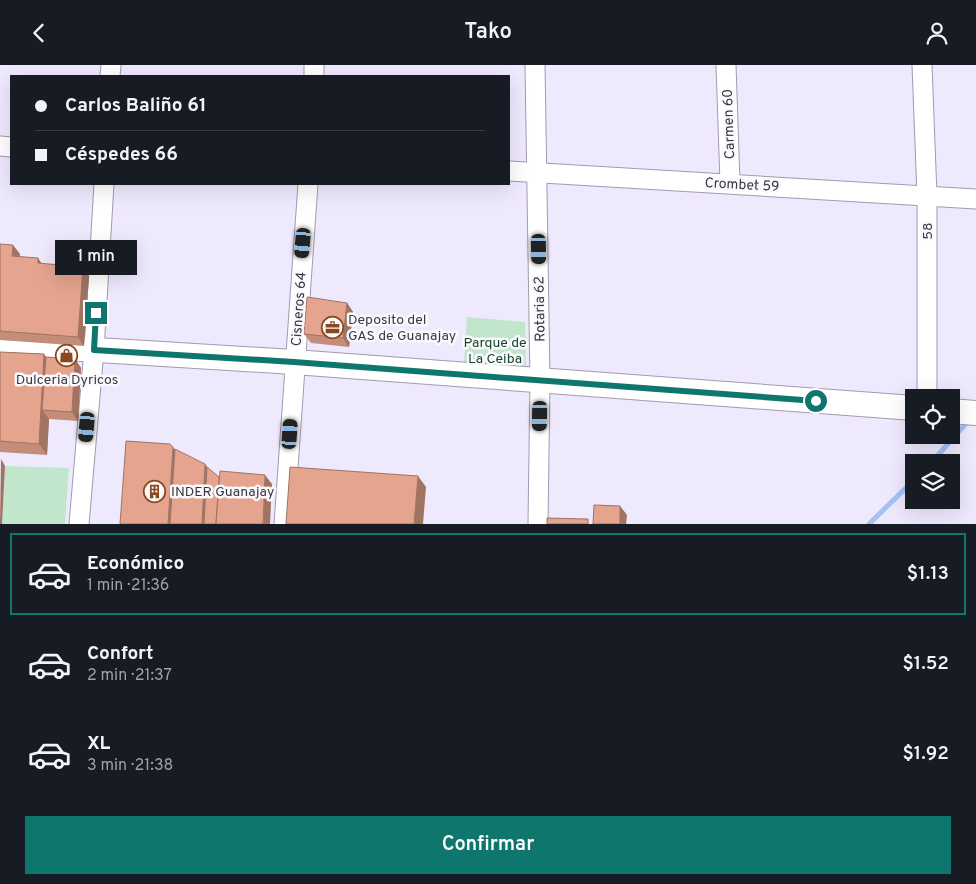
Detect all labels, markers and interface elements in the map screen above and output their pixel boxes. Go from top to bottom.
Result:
icon: back [25,19,53,47]
text: Tako [464,19,512,46]
icon: person [923,19,951,47]
street label: Carmen 60 [720,89,739,159]
text: Carlos Baliño 61 [65,94,207,118]
text: Céspedes 66 [65,143,178,167]
street label: Crombet 59 [704,175,780,196]
street label: 58 [920,222,937,240]
car [294,227,311,259]
car [531,234,546,264]
callout: 1 min [55,241,137,275]
text: 1 min [77,247,115,267]
street label: Cisneros 64 [288,271,311,347]
street label: Rotaria 62 [531,276,550,342]
route end [85,302,107,324]
place label: Deposito del GAS de Guanajay [348,312,456,345]
office icon: Deposito del GAS de Guanajay [320,315,344,339]
park label: Parque de La Ceiba [463,335,527,368]
shop icon: Dulceria Dyricos [55,344,79,368]
place label: Dulceria Dyricos [16,372,118,389]
map controls [905,389,960,509]
button: locate [905,389,960,444]
route start [805,390,827,412]
car [532,401,547,431]
car [78,411,95,443]
car [281,419,298,449]
button: layers [905,454,960,509]
building icon: INDER Guanajay [143,479,167,503]
place label: INDER Guanajay [171,484,274,501]
icon: car [27,552,72,597]
text: Económico [87,552,184,576]
text: $1.13 [907,562,949,586]
text: 1 min · 21:36 [87,576,169,596]
icon: car [27,642,72,687]
text: Confort [87,642,153,666]
text: $1.52 [902,652,949,676]
text: 2 min · 21:37 [87,666,172,686]
icon: car [27,732,72,777]
text: XL [87,732,110,756]
text: $1.92 [902,742,949,766]
text: 3 min · 21:38 [87,756,173,776]
button: Confirmar [25,816,951,874]

